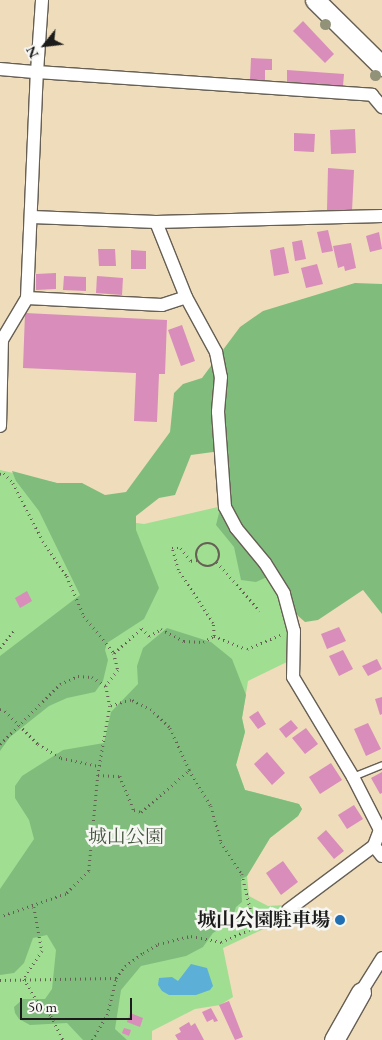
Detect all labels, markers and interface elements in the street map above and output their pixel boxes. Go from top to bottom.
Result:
north arrow [20,20,70,70]
text: N [21,43,43,62]
park label: 城山公園 [88,826,164,848]
place label: 城山公園駐車場 [197,909,330,931]
marker: 城山公園駐車場 [334,914,346,926]
scale bar [22,988,135,1020]
text: 50 m [28,997,57,1016]

